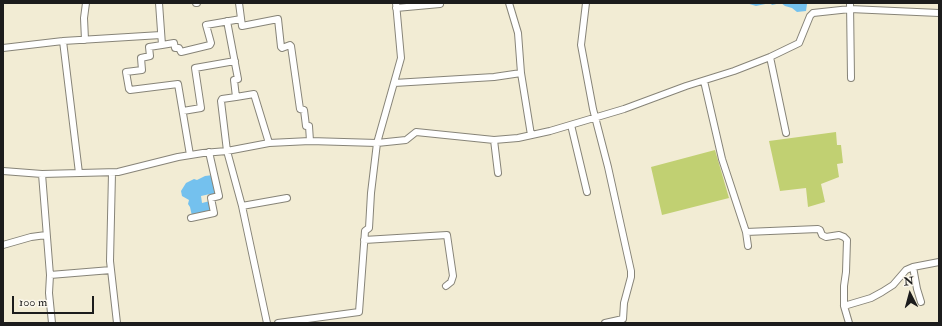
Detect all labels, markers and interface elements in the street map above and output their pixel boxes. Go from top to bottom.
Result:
north arrow [890,274,930,314]
text: N [903,275,914,289]
scale bar [14,288,96,314]
text: 100 m [19,295,47,310]

